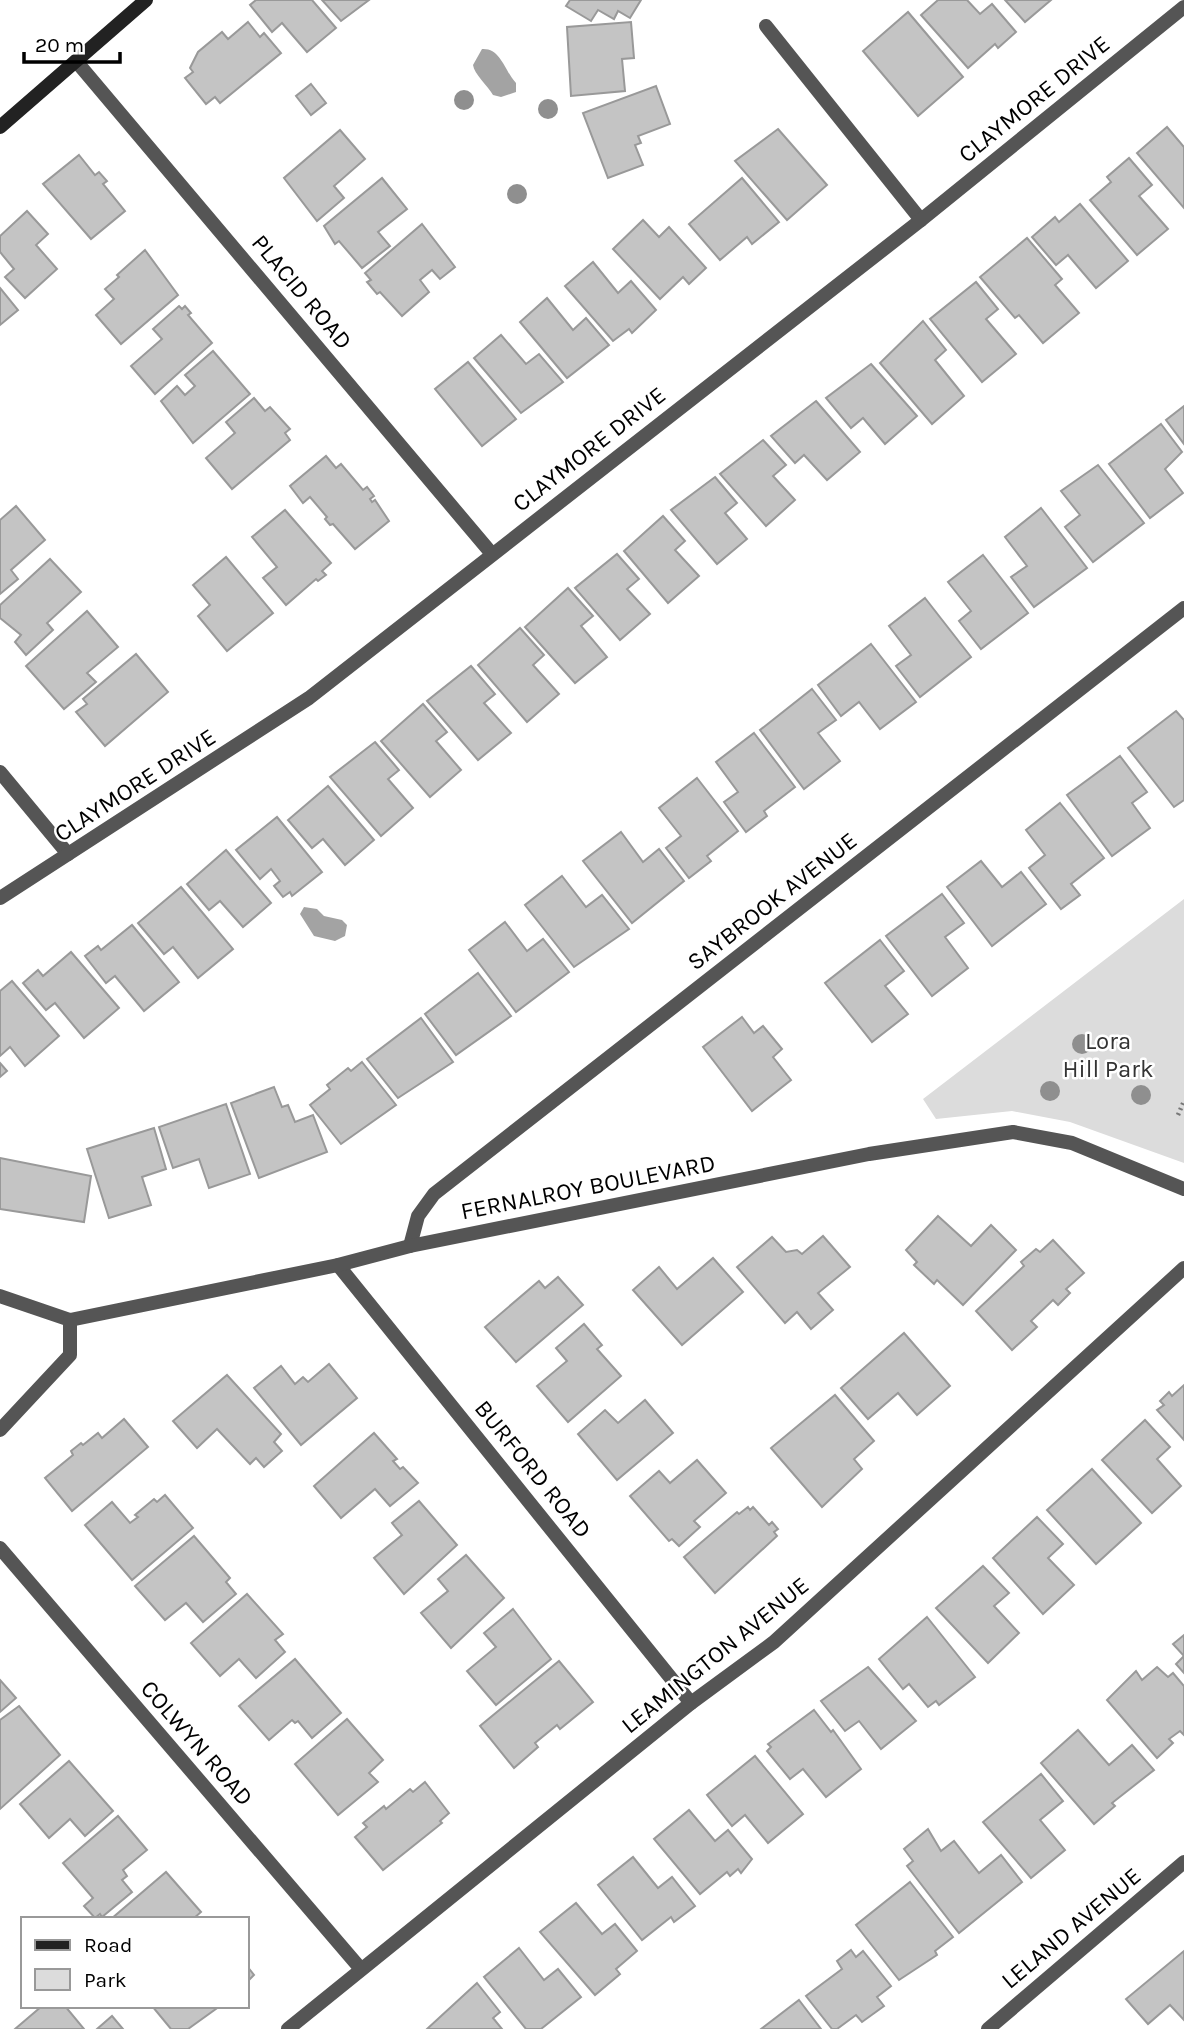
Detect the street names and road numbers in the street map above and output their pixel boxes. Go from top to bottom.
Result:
street label: CLAYMORE DRIVE [953,30,1115,168]
street label: PLACID ROAD [246,229,358,355]
street label: CLAYMORE DRIVE [507,381,671,517]
street label: CLAYMORE DRIVE [49,723,221,847]
street label: SAYBROOK AVENUE [682,826,862,976]
street label: FERNALROY BOULEVARD [458,1149,718,1225]
street label: BURFORD ROAD [469,1394,597,1544]
street label: LEAMINGTON AVENUE [616,1571,814,1739]
street label: COLWYN ROAD [135,1675,259,1811]
street label: LELAND AVENUE [996,1862,1146,1994]

